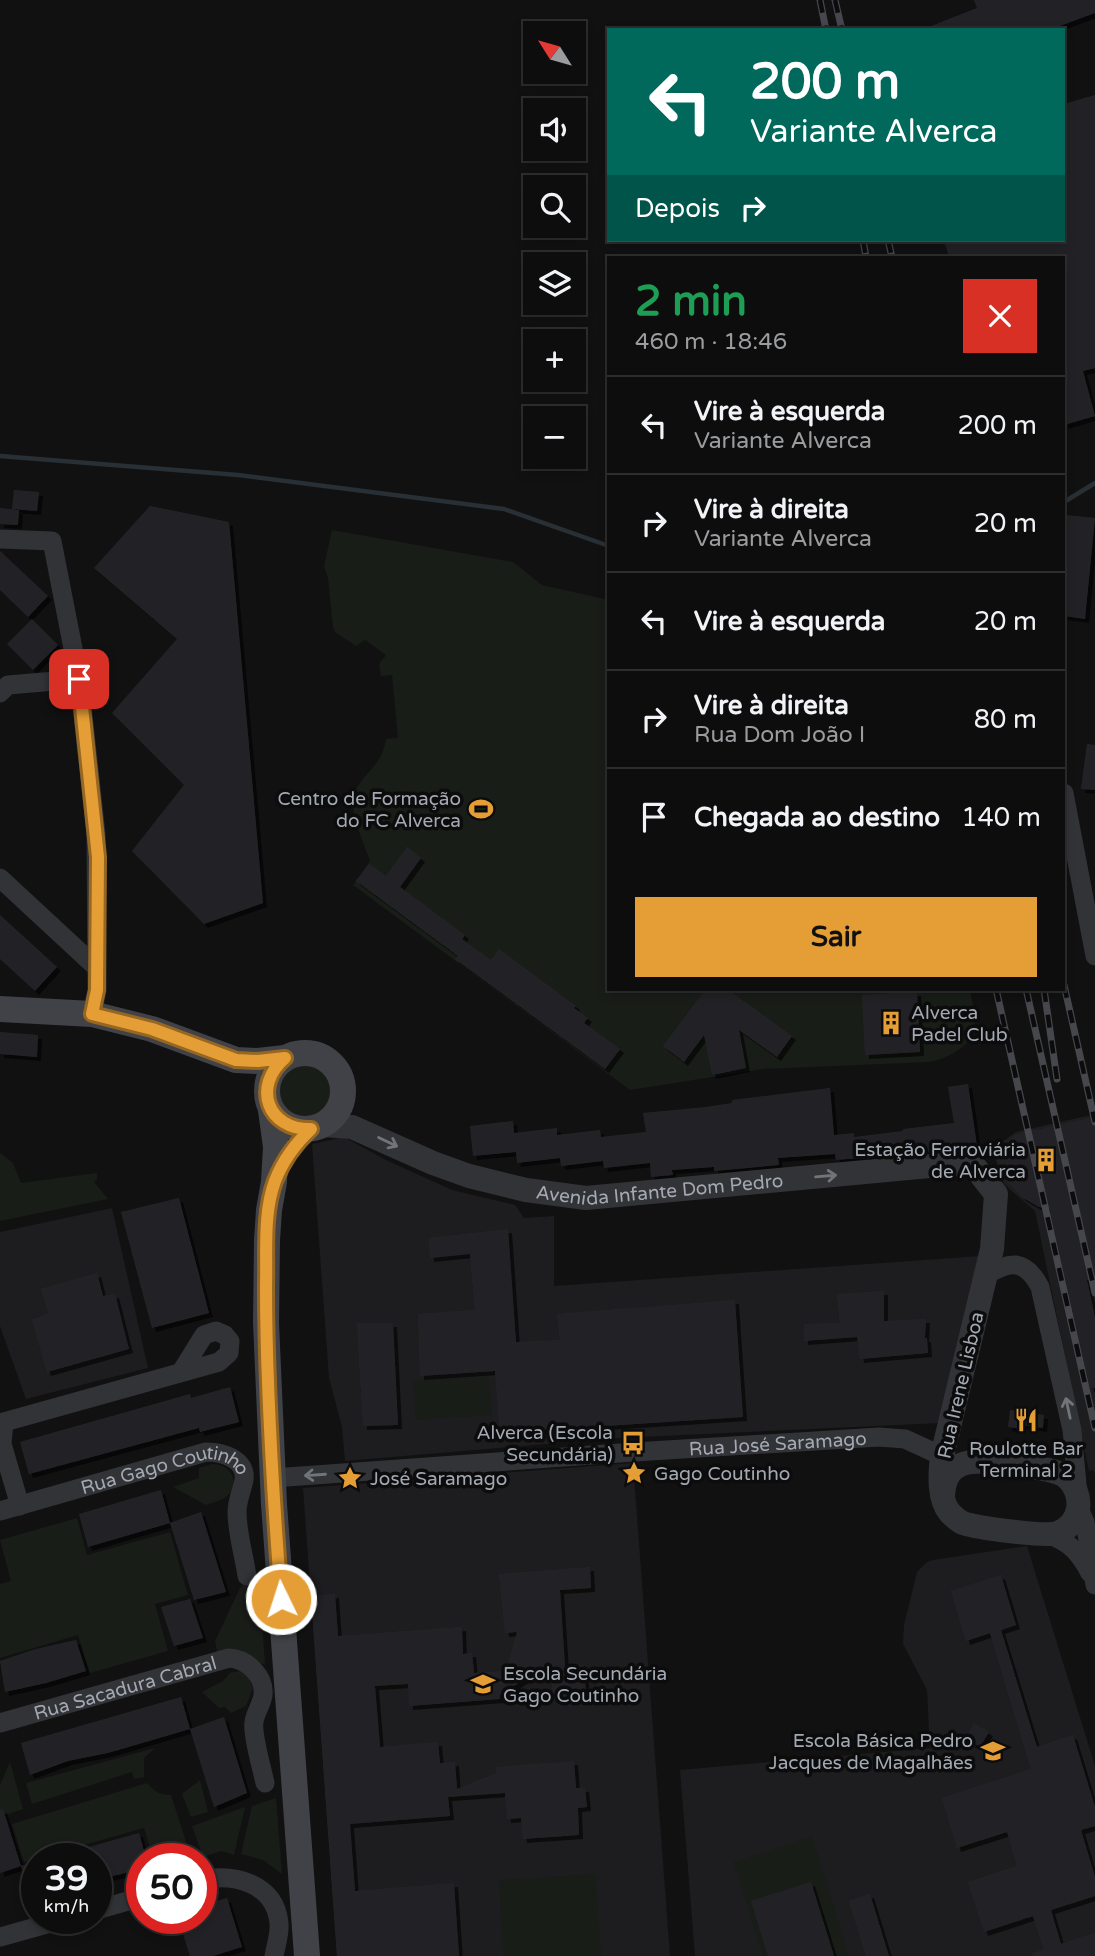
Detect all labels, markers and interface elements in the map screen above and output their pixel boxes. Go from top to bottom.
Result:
north arrow [523,21,586,84]
map controls [523,21,586,469]
text: 200 m [750,53,900,112]
icon: left [635,56,726,147]
button: sound [523,98,586,161]
text: Variante Alverca [750,113,998,151]
button: search [523,175,586,238]
icon: right [734,189,772,227]
text: Depois [635,193,720,224]
button: layers [523,252,586,315]
text: 2 min [635,276,747,327]
button: close [963,279,1037,353]
text: 460 m · 18:46 [635,328,787,356]
button: + [523,329,586,392]
text: Vire à esquerda [694,396,885,427]
button: − [523,406,586,469]
icon: left [635,406,673,444]
text: 200 m [957,410,1037,441]
text: Variante Alverca [694,427,872,455]
text: Vire à direita [694,494,849,525]
icon: right [635,504,673,542]
text: 20 m [974,508,1037,539]
text: Variante Alverca [694,525,872,553]
icon: left [635,602,673,640]
text: Vire à esquerda [694,606,885,637]
text: 20 m [974,606,1037,637]
pin [49,649,109,709]
icon: arrive [60,660,98,698]
text: Vire à direita [694,690,849,721]
icon: right [635,700,673,738]
text: 80 m [974,704,1037,735]
text: Rua Dom João I [694,721,865,749]
place label: Centro de Formação do FC Alverca [277,788,461,832]
sports icon: Centro de Formação do FC Alverca [467,795,495,823]
icon: arrive [635,798,673,836]
text: Chegada ao destino [694,802,940,833]
text: 140 m [961,802,1041,833]
button: Sair [635,897,1037,977]
place label: Alverca Padel Club [911,1002,1008,1046]
building icon: Alverca Padel Club [877,1009,905,1037]
one-way arrow [377,1136,398,1150]
place label: Estação Ferroviária de Alverca [854,1139,1026,1183]
building icon: Estação Ferroviária de Alverca [1032,1146,1060,1174]
one-way arrow [814,1169,836,1182]
street label: Avenida Infante Dom Pedro [534,1170,784,1210]
street label: Rua Irene Lisboa [933,1310,989,1461]
one-way arrow [1060,1397,1074,1420]
restaurant icon: Roulotte Bar Terminal 2 [1012,1406,1040,1434]
place label: Alverca (Escola Secundária) [476,1422,613,1466]
street label: Rua José Saramago [688,1428,867,1461]
bus stop icon: Alverca (Escola Secundária) [619,1429,647,1457]
place label: Roulotte Bar Terminal 2 [969,1438,1084,1482]
street label: Rua Gago Coutinho [78,1442,254,1499]
place icon: Gago Coutinho [620,1459,648,1487]
place label: Gago Coutinho [654,1463,790,1485]
place icon: José Saramago [336,1464,364,1492]
place label: José Saramago [370,1468,507,1490]
one-way arrow [304,1469,327,1482]
position arrow [244,1562,318,1636]
street label: Rua Sacadura Cabral [31,1652,219,1725]
place label: Escola Secundária Gago Coutinho [503,1663,667,1707]
school or university icon: Escola Secundária Gago Coutinho [469,1670,497,1698]
place label: Escola Básica Pedro Jacques de Magalhães [769,1730,973,1774]
school or university icon: Escola Básica Pedro Jacques de Magalhães [979,1737,1007,1765]
speed limit sign: 50 [126,1843,217,1934]
text: 39 [45,1858,88,1900]
text: km/h [44,1895,89,1917]

